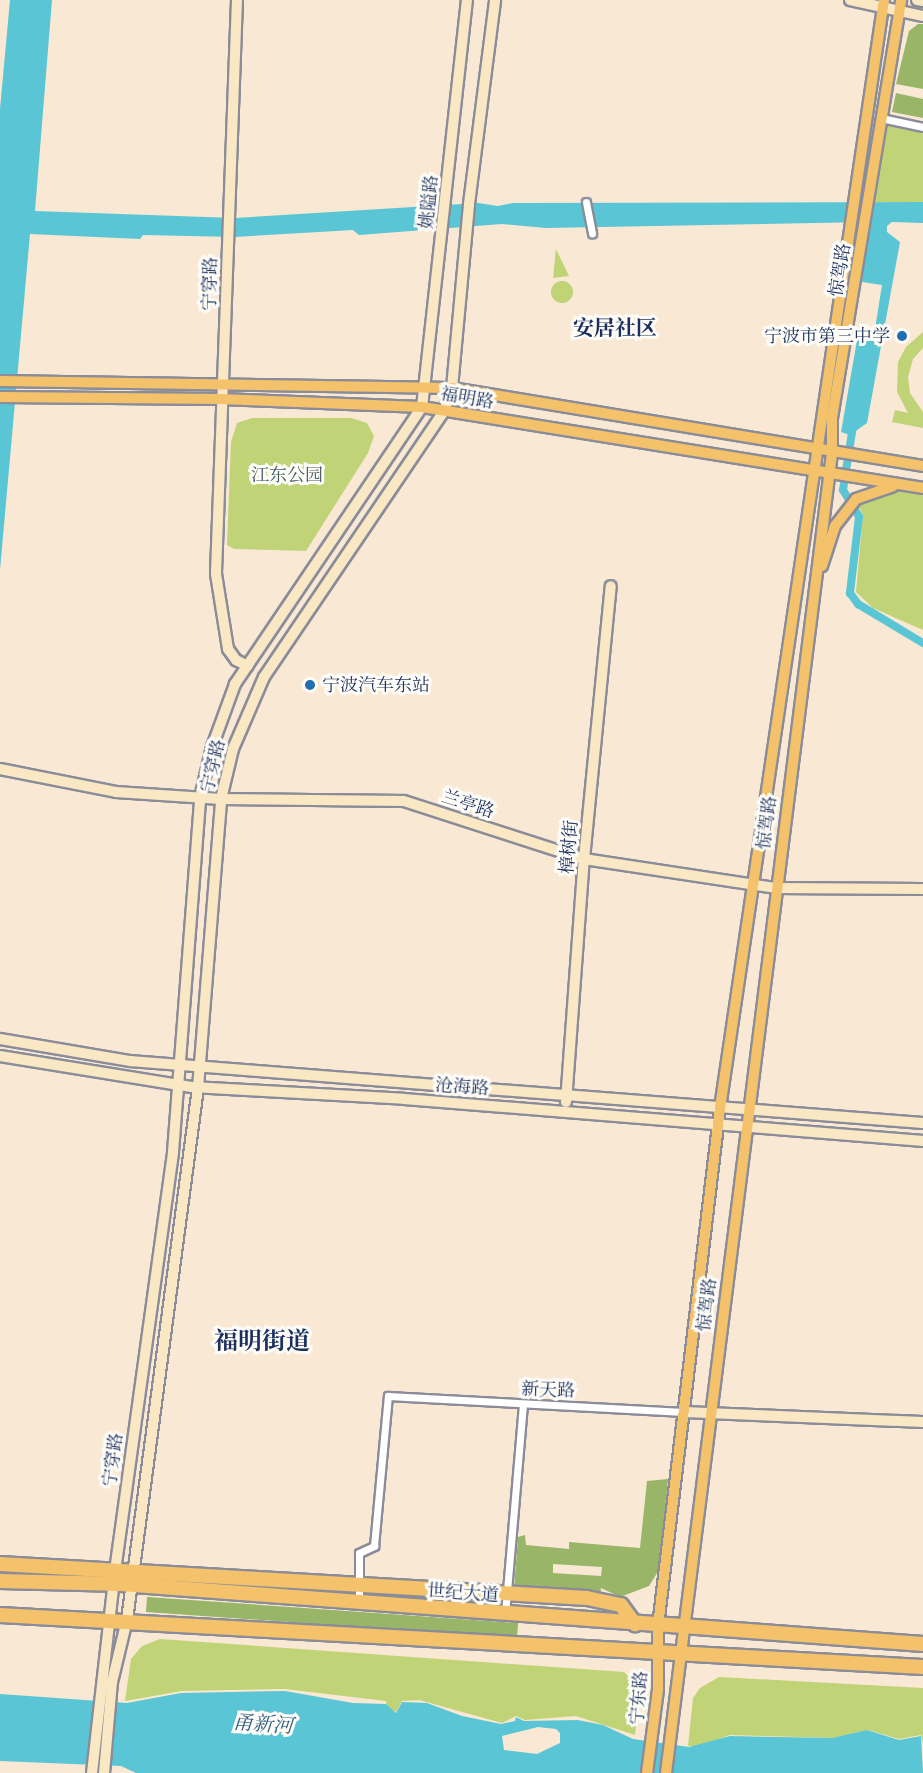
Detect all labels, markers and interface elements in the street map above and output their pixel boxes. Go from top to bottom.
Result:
street label: 姚隘路 [415,174,443,230]
street label: 惊驾路 [825,242,855,298]
street label: 宁穿路 [198,257,222,311]
district label: 安居社区 [573,315,657,341]
place label: 宁波市第三中学 [764,325,890,347]
marker: 宁波市第三中学 [895,329,909,343]
street label: 福明路 [439,383,495,413]
park label: 江东公园 [251,464,323,486]
place label: 宁波汽车东站 [322,674,430,696]
marker: 宁波汽车东站 [303,678,317,692]
street label: 宁穿路 [196,737,230,795]
street label: 兰亭路 [439,785,497,823]
street label: 惊驾路 [753,795,781,851]
street label: 樟树街 [556,819,582,875]
street label: 沧海路 [434,1074,490,1100]
street label: 惊驾路 [693,1277,721,1333]
district label: 福明街道 [214,1327,310,1355]
street label: 新天路 [521,1378,575,1402]
street label: 宁穿路 [99,1432,127,1488]
street label: 世纪大道 [426,1580,500,1606]
street label: 宁东路 [626,1670,652,1726]
water label: 甬新河 [232,1710,294,1738]

